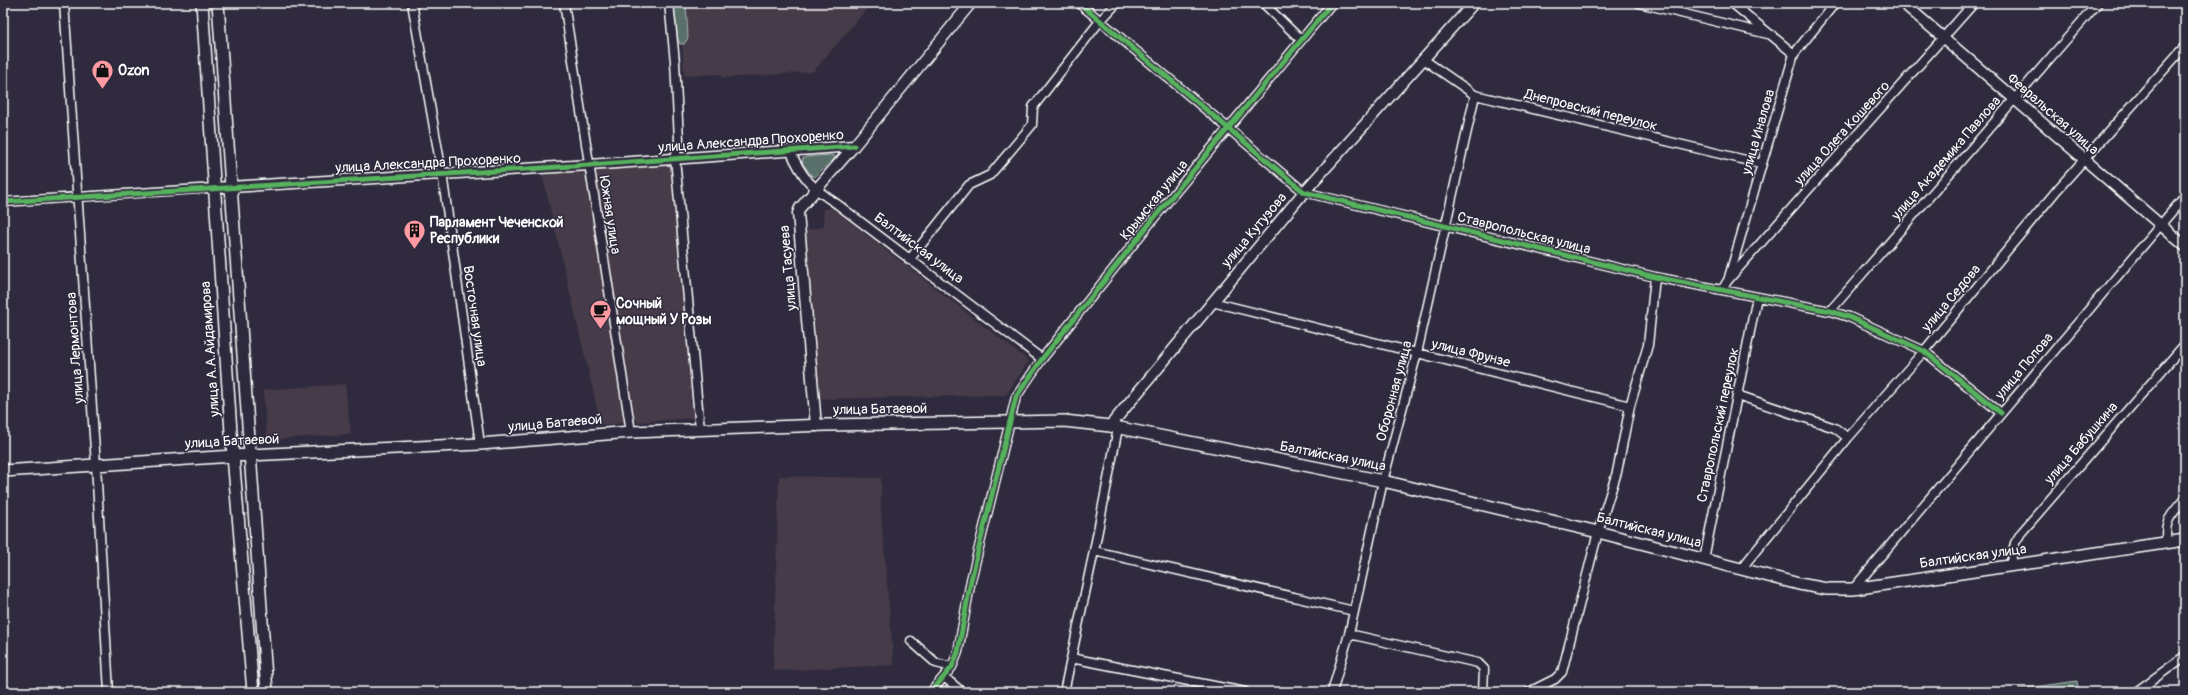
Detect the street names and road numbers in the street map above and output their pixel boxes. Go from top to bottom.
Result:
street label: Февральская улица [2004,70,2102,158]
street label: улица Олега Кошевого [1790,77,1894,189]
street label: Днепровский переулок [1522,85,1659,135]
street label: улица Иналова [1737,87,1778,178]
street label: улица Академика Павлова [1887,93,2004,224]
street label: улица Александра Прохоренко [657,126,845,156]
street label: улица Александра Прохоренко [334,150,522,176]
street label: Крымская улица [1116,156,1192,244]
street label: Южная улица [595,175,625,255]
street label: улица Кутузова [1217,189,1290,272]
street label: Ставропольская улица [1456,208,1592,258]
street label: Балтийская улица [871,209,967,287]
street label: улица Тасуева [776,225,800,312]
street label: улица Седова [1917,261,1984,336]
street label: Восточная улица [459,264,491,368]
street label: улица А.А.Айдамирова [197,281,223,418]
street label: улица Лермонтова [63,292,87,405]
street label: улица Попова [1991,329,2057,404]
street label: улица Фрунзе [1429,335,1512,371]
street label: Оборонная улица [1372,339,1416,443]
street label: Ставропольский переулок [1693,346,1743,504]
street label: улица Бабушкина [2040,398,2121,488]
street label: улица Батаевой [832,400,927,418]
street label: улица Батаевой [506,410,603,436]
street label: улица Батаевой [183,430,280,452]
street label: Балтийская улица [1279,437,1387,475]
street label: Балтийская улица [1595,509,1703,551]
street label: Балтийская улица [1919,540,2027,572]

